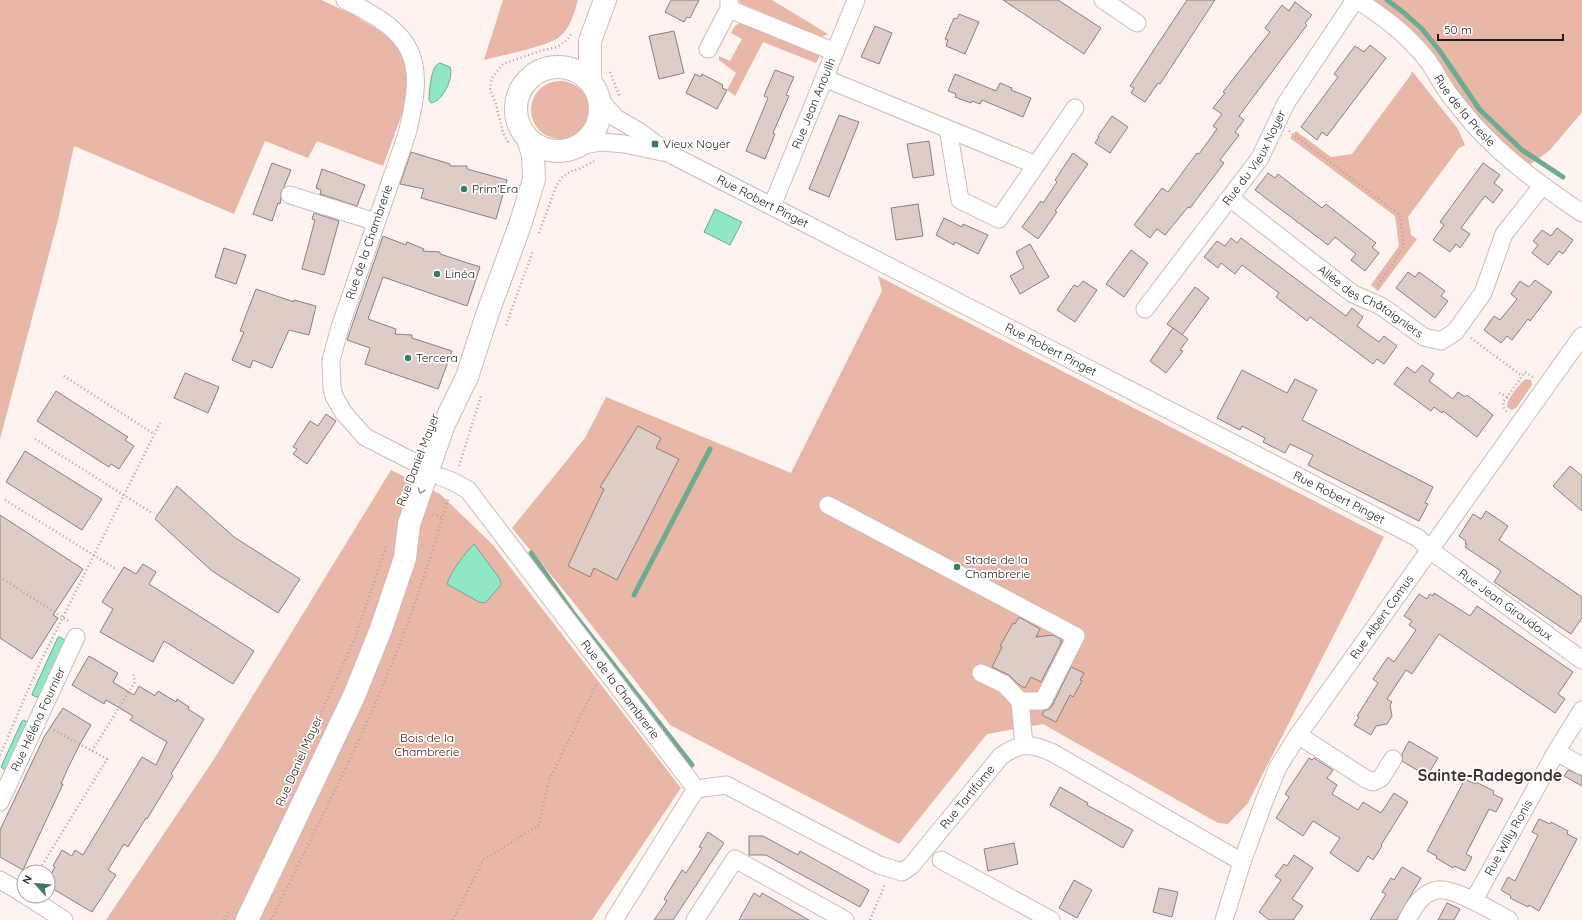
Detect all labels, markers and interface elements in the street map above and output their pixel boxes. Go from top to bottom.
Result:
scale bar [1438,16,1563,42]
text: 50 m [1444,22,1472,37]
street label: Rue Jean Anouilh [788,55,839,151]
street label: Rue de la Presle [1431,72,1499,150]
street label: Rue du Vieux Noyer [1219,107,1289,208]
place label: Vieux Noyer [663,136,731,151]
marker: Vieux Noyer [650,139,660,149]
street label: Rue Robert Pinget [715,171,811,231]
place label: Prim'Era [472,181,518,196]
street label: Rue de la Chambrerie [342,182,395,301]
marker: Prim'Era [459,184,469,194]
street label: Allée des Châtaigniers [1315,262,1427,341]
place label: Linéa [445,266,475,281]
marker: Linéa [432,269,442,279]
street label: Rue Robert Pinget [1003,319,1099,379]
place label: Tercera [416,350,458,365]
marker: Tercera [403,353,413,363]
street label: Rue Daniel Mayer [393,411,442,508]
street label: Rue Robert Pinget [1291,467,1388,527]
one-way arrow [417,487,426,494]
place label: Stade de la Chambrerie [965,552,1030,581]
marker: Stade de la Chambrerie [952,562,962,572]
street label: Rue Jean Giraudoux [1456,565,1556,643]
street label: Rue Albert Camus [1347,571,1417,662]
street label: Rue de la Chambrerie [578,637,663,742]
street label: Rue Héléna Fournier [7,664,68,774]
street label: Rue Daniel Mayer [272,712,326,809]
park label: Bois de la Chambrerie [394,730,460,759]
street label: Rue Tartifume [937,761,998,832]
district label: Sainte-Radegonde [1418,765,1562,785]
street label: Rue Willy Ronis [1481,796,1535,878]
north arrow [16,864,56,904]
text: N [19,873,35,886]

